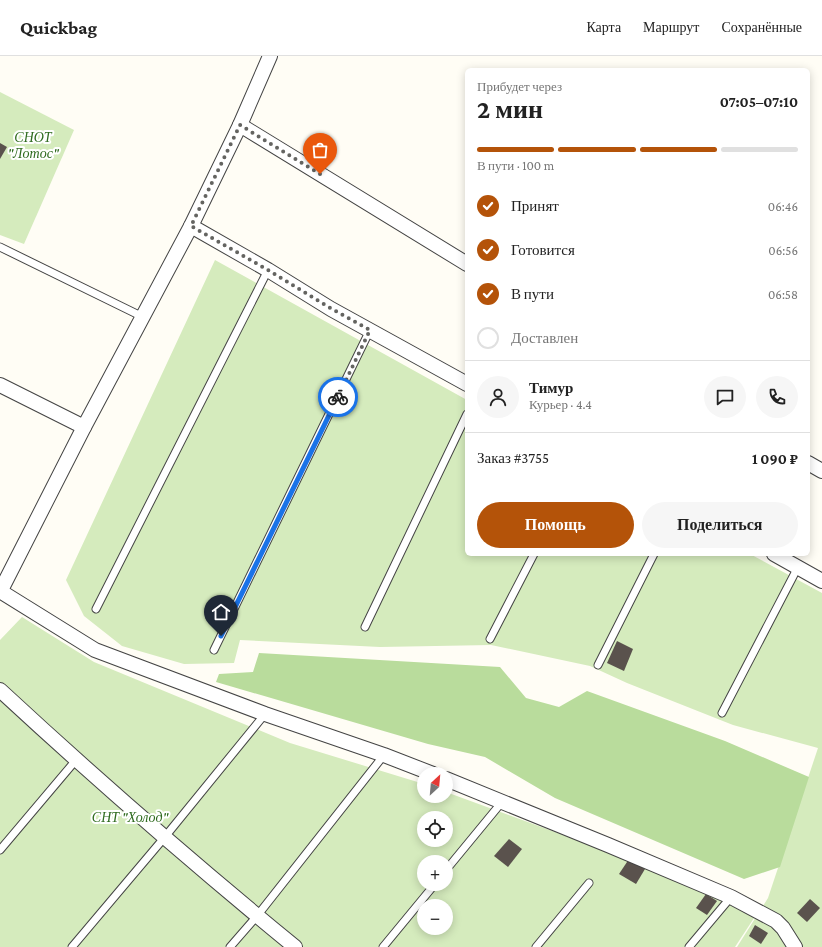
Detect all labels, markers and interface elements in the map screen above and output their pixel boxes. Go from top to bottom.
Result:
text: Quickbag [20,17,97,38]
text: Карта [586,19,621,35]
text: Маршрут [643,19,699,35]
text: Сохранённые [721,19,802,35]
text: Прибудет через [477,79,562,94]
text: 07:05–07:10 [720,94,798,110]
text: 2 мин [477,95,543,124]
park label: СНОТ "Лотос" [7,129,60,161]
pin [303,133,337,174]
icon: bag [309,139,331,161]
text: В пути · 100 m [477,158,554,173]
icon: check [477,195,499,217]
text: Принят [511,198,559,214]
text: 06:46 [768,199,798,214]
icon: check [477,239,499,261]
text: Готовится [511,242,575,258]
text: 06:56 [768,243,798,258]
icon: check [477,283,499,305]
text: В пути [511,286,554,302]
text: 06:58 [768,287,798,302]
text: Доставлен [511,330,578,346]
button: person [477,376,519,418]
button: chat [704,376,746,418]
button: phone [756,376,798,418]
courier [318,377,358,417]
text: Тимур [529,380,573,396]
icon: bike [327,386,349,408]
text: Курьер · 4.4 [529,397,592,412]
text: Заказ #3755 [477,450,549,466]
text: 1 090 ₽ [752,451,798,467]
button: Помощь [477,502,634,548]
button: Поделиться [642,502,798,548]
pin [204,595,238,636]
icon: home [210,601,232,623]
north arrow [417,767,453,803]
map controls [417,767,453,935]
park label: СНТ "Холод" [92,809,169,825]
button: locate [417,811,453,847]
button: + [417,855,453,891]
button: − [417,899,453,935]

